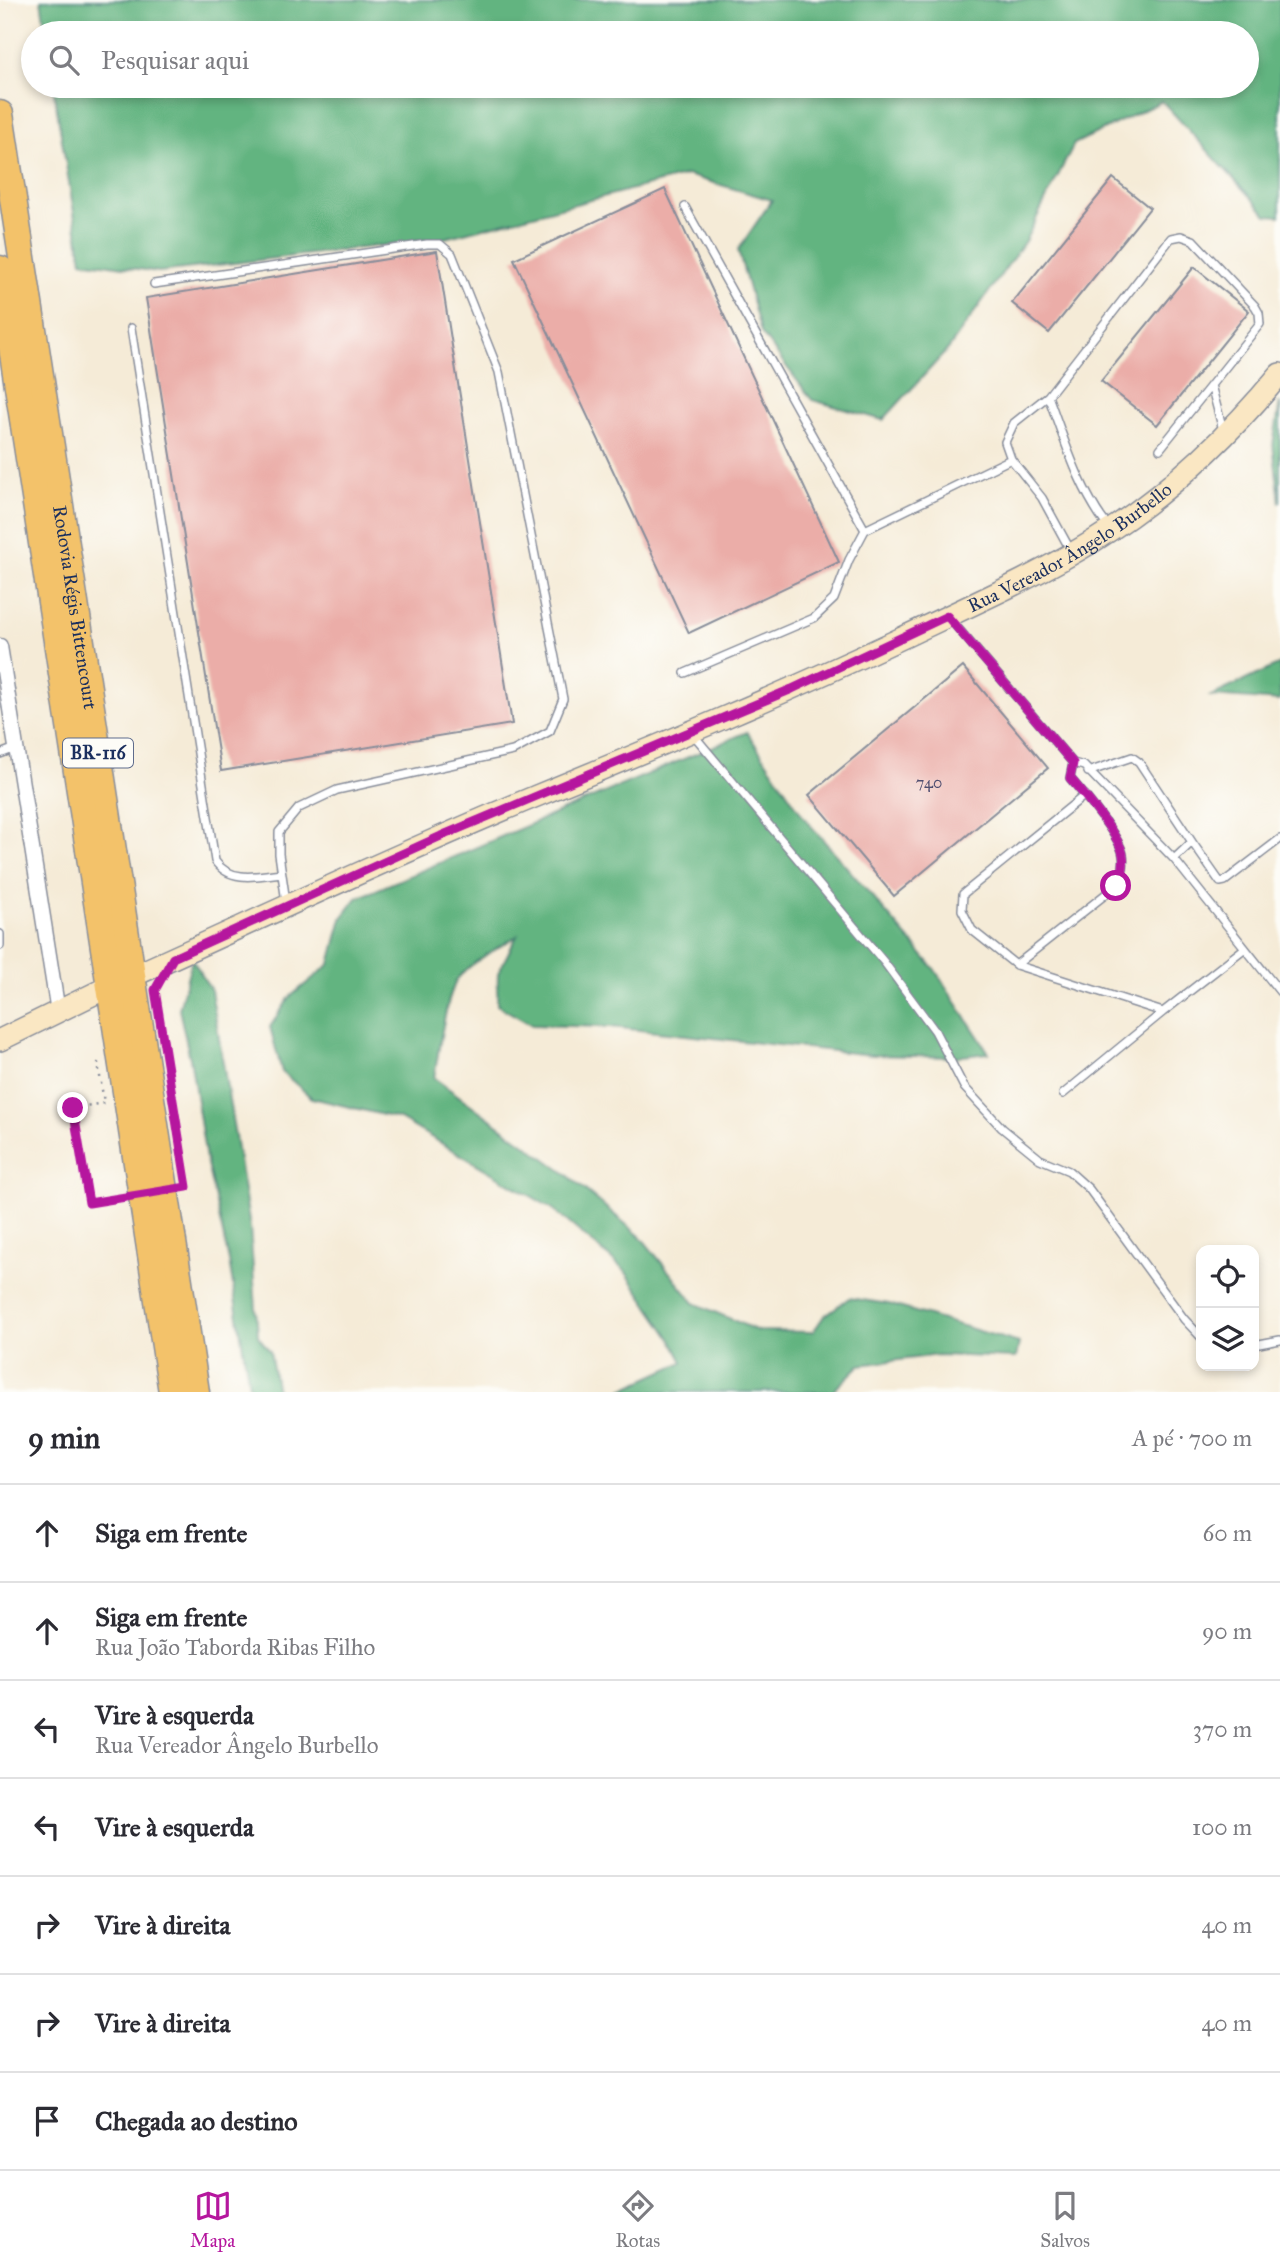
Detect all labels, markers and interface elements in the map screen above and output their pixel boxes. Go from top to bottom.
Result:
search box [21,21,1259,98]
icon: search [45,41,83,79]
text: Pesquisar aqui [101,44,249,76]
street label: Rua Vereador Ângelo Burbello [964,477,1176,617]
street label: Rodovia Régis Bittencourt [49,504,103,711]
road number: BR-116 [63,738,133,768]
house number: 740 [916,773,942,792]
route start [1100,870,1131,901]
route end [57,1092,88,1123]
map controls [1196,1245,1259,1371]
button: locate [1196,1245,1259,1308]
button: layers [1196,1308,1259,1371]
text: 9 min [28,1420,100,1456]
text: A pé · 700 m [1132,1424,1252,1452]
icon: ahead [28,1514,66,1552]
text: Siga em frente [95,1517,247,1549]
text: 60 m [1203,1519,1252,1547]
text: Siga em frente [95,1601,247,1633]
icon: ahead [28,1612,66,1650]
text: 90 m [1202,1617,1252,1645]
text: Rua João Taborda Ribas Filho [95,1633,375,1661]
text: Vire à esquerda [95,1699,254,1731]
icon: left [28,1710,66,1748]
text: 370 m [1193,1715,1252,1743]
text: Rua Vereador Ângelo Burbello [95,1731,378,1759]
icon: left [28,1808,66,1846]
text: Vire à esquerda [95,1811,254,1843]
text: 100 m [1192,1813,1252,1841]
icon: right [28,1906,66,1944]
text: Vire à direita [95,1909,231,1941]
text: 40 m [1202,1911,1252,1939]
icon: right [28,2004,66,2042]
text: Vire à direita [95,2007,231,2039]
text: 40 m [1202,2009,1252,2037]
icon: arrive [28,2102,66,2140]
text: Chegada ao destino [95,2105,298,2137]
tab: Mapa [190,2187,235,2252]
tab: Rotas [616,2187,660,2252]
tab: Salvos [1040,2187,1090,2252]

